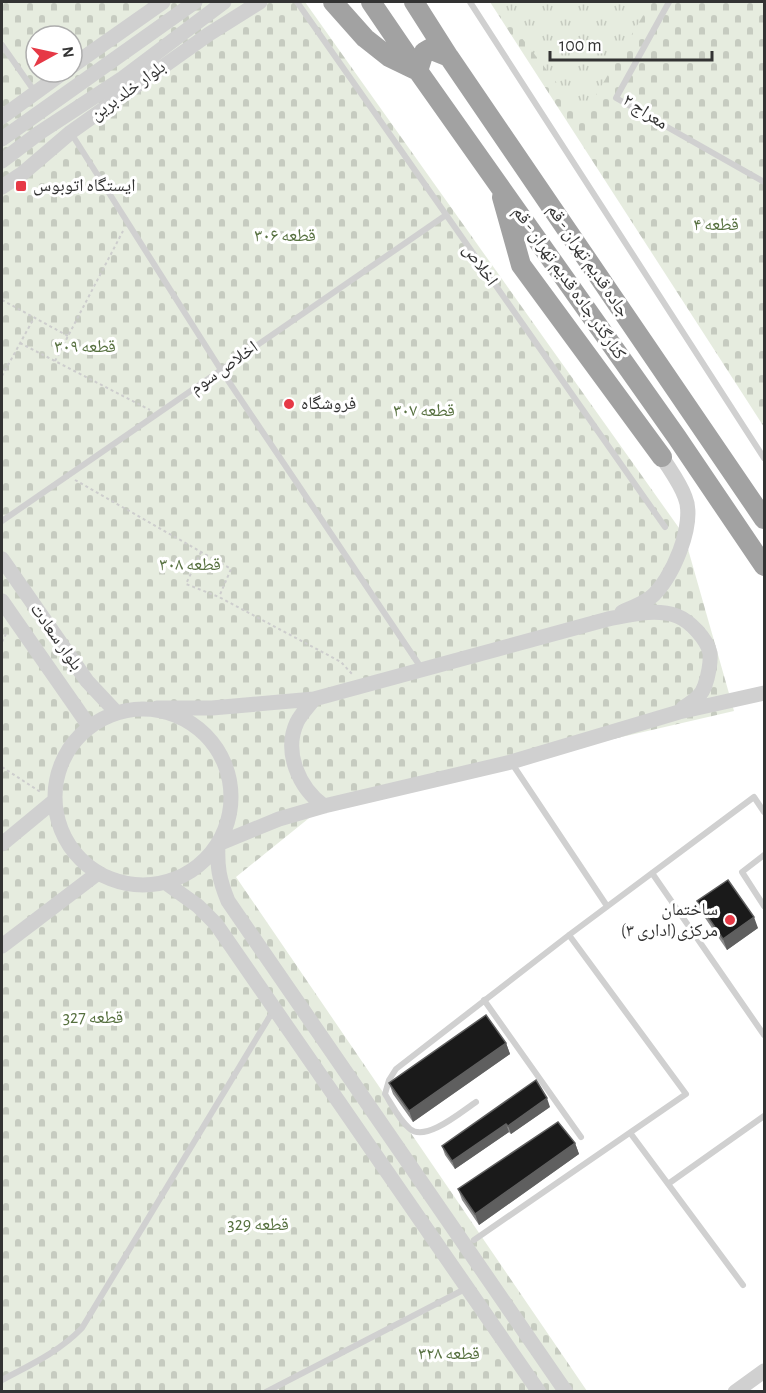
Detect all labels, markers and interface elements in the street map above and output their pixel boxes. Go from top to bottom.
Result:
north arrow [24,24,84,84]
scale bar [550,24,712,62]
text: 100 m [559,37,602,55]
text: N [59,45,77,59]
street label: بلوار خلد برین [87,58,170,125]
street label: معراج ۲ [618,91,671,135]
place label: ایستگاه اتوبوس [33,177,136,196]
marker: ایستگاه اتوبوس [14,179,28,193]
street label: جاده قدیم تهران - قم [542,201,632,322]
street label: کنارگذر جاده قدیم تهران - قم [508,203,629,364]
park label: قطعه ۴ [693,216,739,234]
park label: قطعه ۳۰۶ [254,227,316,245]
street label: اخلاص [458,241,501,290]
park label: قطعه ۳۰۹ [54,338,116,356]
street label: اخلاص سوم [187,338,262,400]
place label: فروشگاه [301,395,356,413]
marker: فروشگاه [282,397,296,411]
park label: قطعه ۳۰۷ [393,402,455,420]
park label: قطعه ۳۰۸ [159,556,221,574]
street label: بلوار سعادت [26,600,86,674]
place label: ساختمان مرکزی(اداری ۳) [621,901,718,941]
marker: ساختمان مرکزی(اداری ۳) [723,913,737,927]
park label: قطعه 327 [63,1009,123,1027]
park label: قطعه 329 [227,1216,289,1234]
park label: قطعه ۳۲۸ [418,1345,480,1363]

